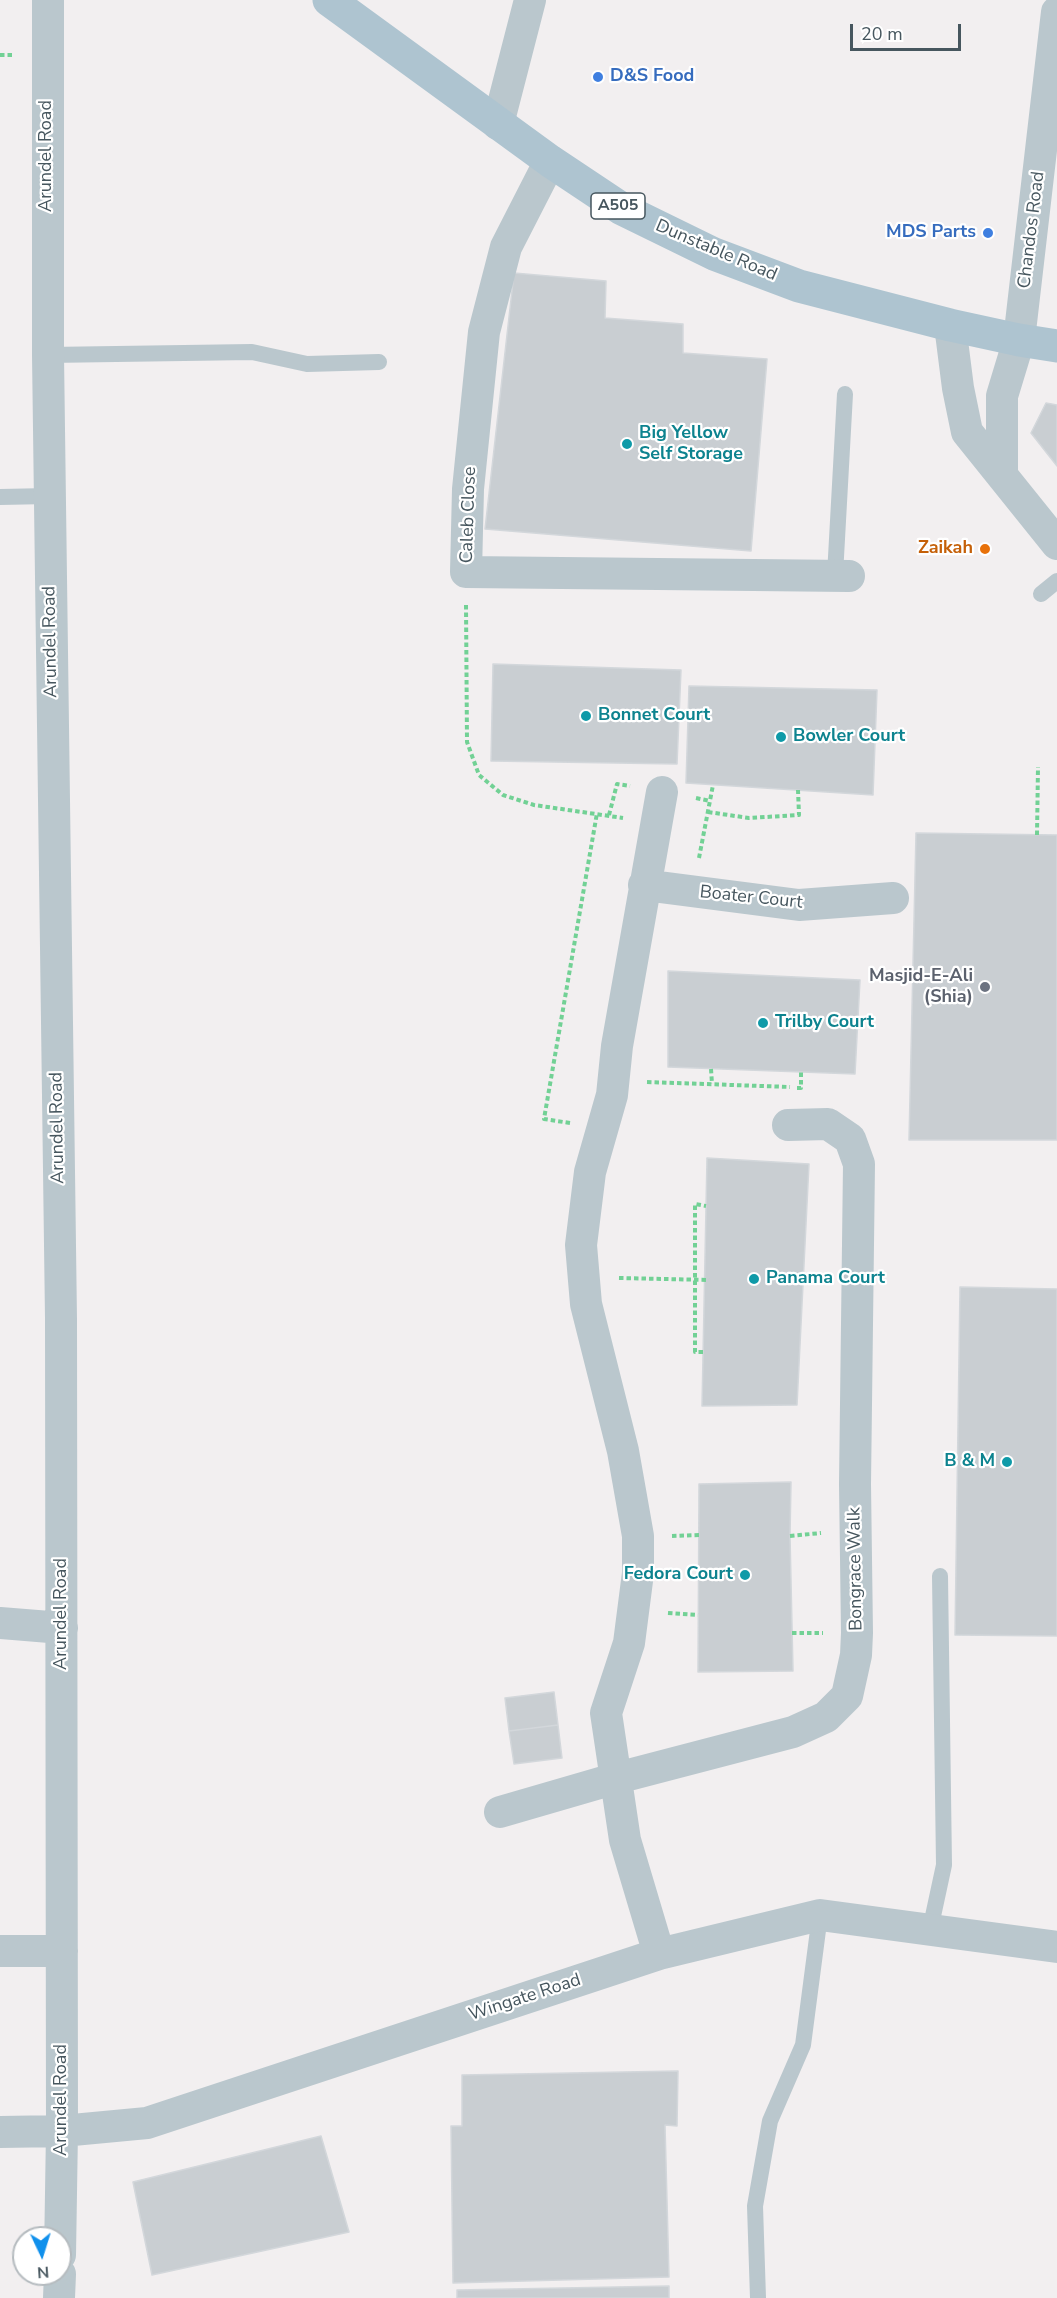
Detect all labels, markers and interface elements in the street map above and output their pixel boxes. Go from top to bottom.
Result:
scale bar [853,12,964,50]
text: 20 m [861,22,903,46]
place label: D&S Food [610,66,694,88]
marker: D&S Food [591,70,605,84]
street label: Arundel Road [36,100,58,212]
street label: Chandos Road [1014,170,1050,290]
road number: A505 [591,193,645,219]
street label: Dunstable Road [652,216,780,286]
place label: MDS Parts [886,222,976,244]
marker: MDS Parts [981,226,995,240]
place label: Big Yellow Self Storage [639,423,743,466]
marker: Big Yellow Self Storage [620,437,634,451]
street label: Caleb Close [457,466,481,564]
place label: Zaikah [918,538,973,560]
marker: Zaikah [978,542,992,556]
street label: Arundel Road [39,586,63,698]
place label: Bonnet Court [598,705,710,727]
marker: Bonnet Court [579,709,593,723]
place label: Bowler Court [793,726,905,748]
marker: Bowler Court [774,730,788,744]
street label: Boater Court [698,882,804,914]
place label: Masjid-E-Ali (Shia) [869,966,973,1008]
marker: Masjid-E-Ali (Shia) [978,980,992,994]
place label: Trilby Court [775,1012,874,1034]
marker: Trilby Court [756,1016,770,1030]
street label: Arundel Road [46,1072,70,1184]
place label: Panama Court [766,1268,885,1290]
marker: Panama Court [747,1272,761,1286]
place label: B & M [944,1451,995,1473]
marker: B & M [1000,1455,1014,1469]
street label: Bongrace Walk [844,1507,868,1631]
street label: Arundel Road [51,1558,73,1670]
place label: Fedora Court [624,1564,733,1586]
marker: Fedora Court [738,1568,752,1582]
street label: Wingate Road [466,1970,584,2026]
street label: Arundel Road [51,2044,73,2156]
north arrow [12,2226,72,2286]
text: N [36,2261,50,2283]

